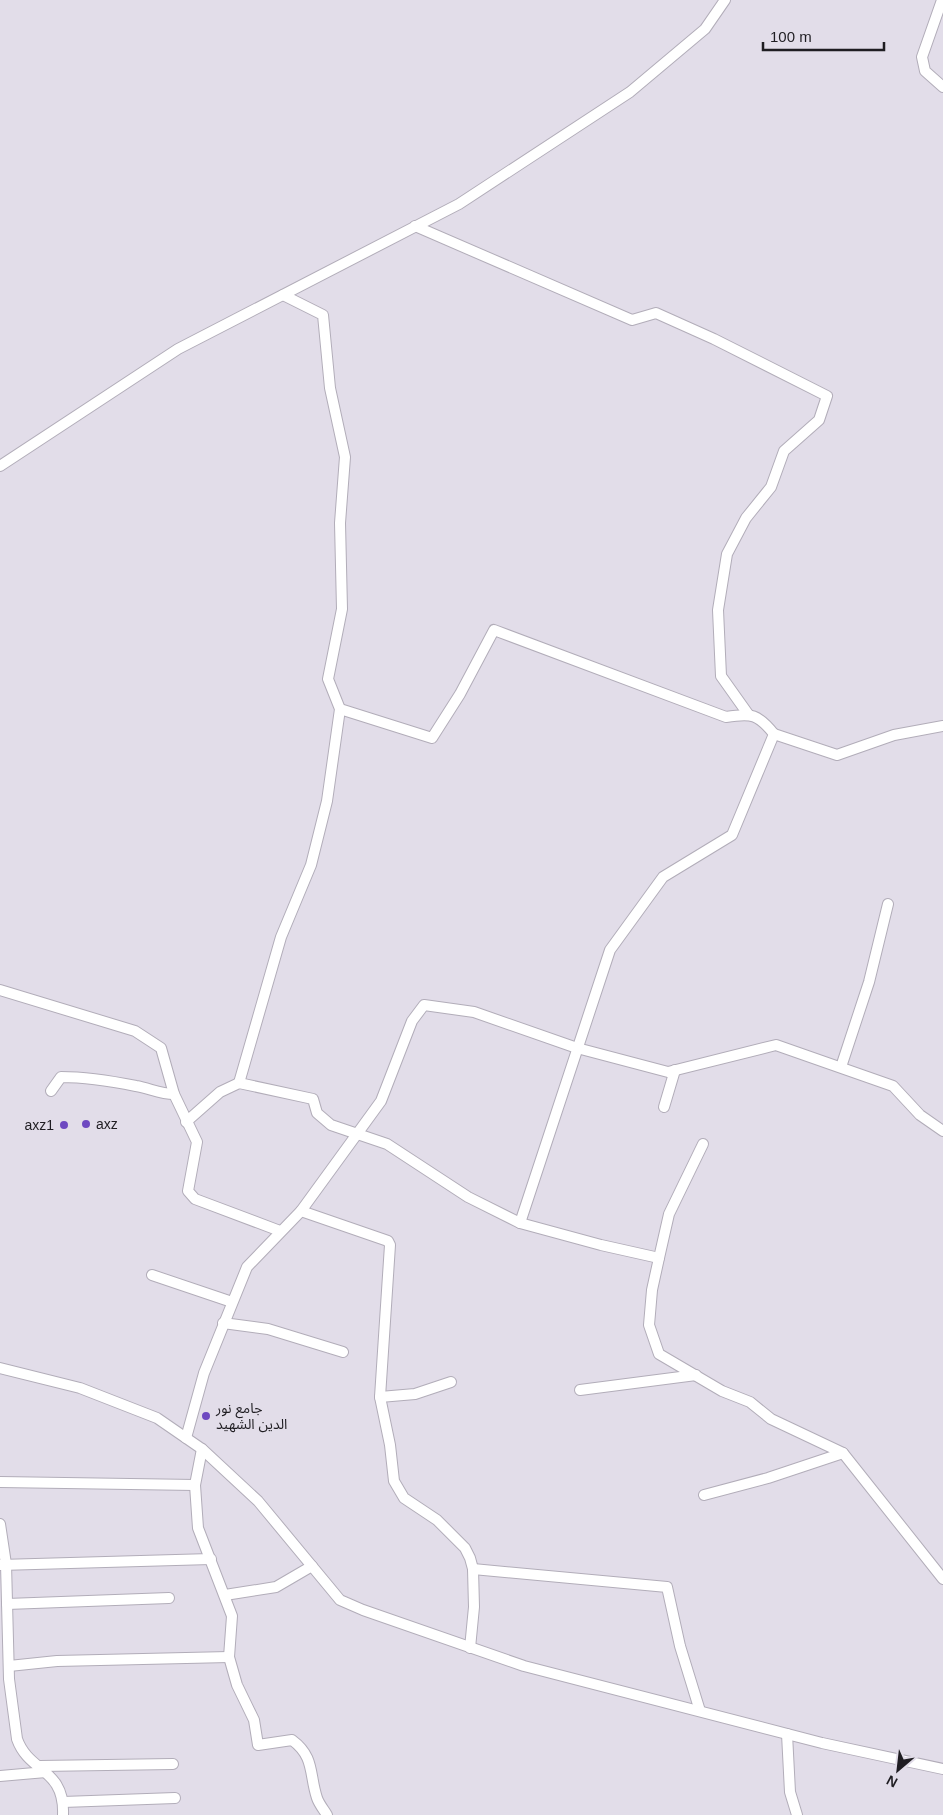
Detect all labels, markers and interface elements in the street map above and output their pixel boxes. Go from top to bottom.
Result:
scale bar [763,20,884,52]
text: 100 m [770,28,812,45]
place label: axz [96,1116,118,1132]
place label: axz1 [24,1117,54,1133]
marker: axz [80,1118,92,1130]
marker: axz1 [58,1119,70,1131]
place label: جامع نور الدين الشهيد [215,1400,287,1433]
marker: جامع نور الدين الشهيد [200,1410,212,1422]
north arrow [873,1745,923,1795]
text: N [884,1772,900,1791]

